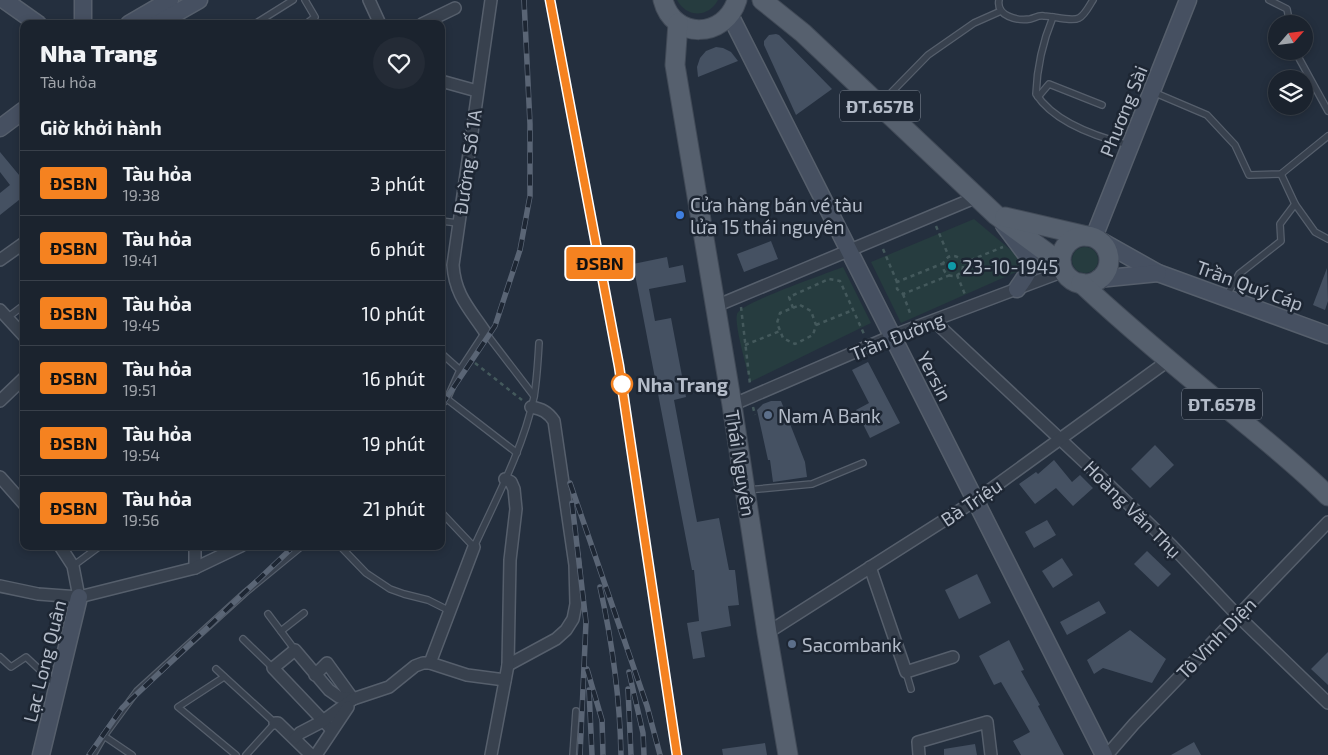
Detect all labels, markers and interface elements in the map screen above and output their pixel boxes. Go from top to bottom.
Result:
north arrow [1268,15,1312,60]
map controls [1268,15,1313,115]
button: heart [373,37,425,89]
text: Nha Trang [40,38,157,67]
street label: Phương Sài [1094,62,1152,160]
button: layers [1268,70,1313,115]
text: Tàu hỏa [40,72,96,91]
road number: ĐT.657B [840,90,920,122]
street label: Đường Số 1A [448,108,486,216]
text: Giờ khởi hành [40,116,162,139]
text: Tàu hỏa [122,162,192,185]
text: ĐSBN [50,172,97,194]
text: 3 phút [370,172,425,195]
text: 19:38 [122,185,160,204]
place label: Cửa hàng bán vé tàu lửa 15 thái nguyên [690,193,863,238]
marker: Cửa hàng bán vé tàu lửa 15 thái nguyên [674,209,686,221]
text: Tàu hỏa [122,227,192,250]
text: ĐSBN [50,237,97,259]
text: 6 phút [370,237,425,260]
line badge: ĐSBN [565,247,635,279]
text: 19:41 [122,250,158,269]
text: ĐSBN [576,252,624,274]
place label: 23-10-1945 [962,255,1058,278]
street label: Trần Quý Cáp [1193,255,1307,315]
marker: 23-10-1945 [946,260,958,272]
text: Tàu hỏa [122,292,192,315]
text: ĐSBN [50,302,97,324]
text: 10 phút [362,302,425,325]
street label: Trần Đường [847,307,948,365]
text: 19:45 [122,315,160,334]
street label: Yersin [913,347,957,405]
text: Tàu hỏa [122,357,192,380]
text: ĐSBN [50,367,97,389]
text: 16 phút [362,367,425,390]
marker: Nha Trang [611,373,633,395]
place label: Nha Trang [637,373,728,396]
text: 19:51 [122,380,157,399]
road number: ĐT.657B [1182,388,1262,419]
place label: Nam A Bank [778,404,881,427]
street label: Thái Nguyên [721,408,761,518]
marker: Nam A Bank [762,409,774,421]
text: Tàu hỏa [122,422,192,445]
text: ĐSBN [50,432,97,454]
text: 19 phút [362,432,425,455]
text: 19:54 [122,445,160,464]
street label: Hoàng Văn Thụ [1079,455,1187,563]
street label: Bà Triệu [936,473,1006,531]
text: Tàu hỏa [122,487,192,510]
text: ĐSBN [50,497,97,519]
text: 21 phút [362,497,425,520]
text: 19:56 [122,510,159,529]
street label: Tô Vĩnh Diện [1171,592,1261,684]
street label: Lạc Long Quân [18,598,70,724]
place label: Sacombank [802,633,902,656]
marker: Sacombank [786,638,798,650]

